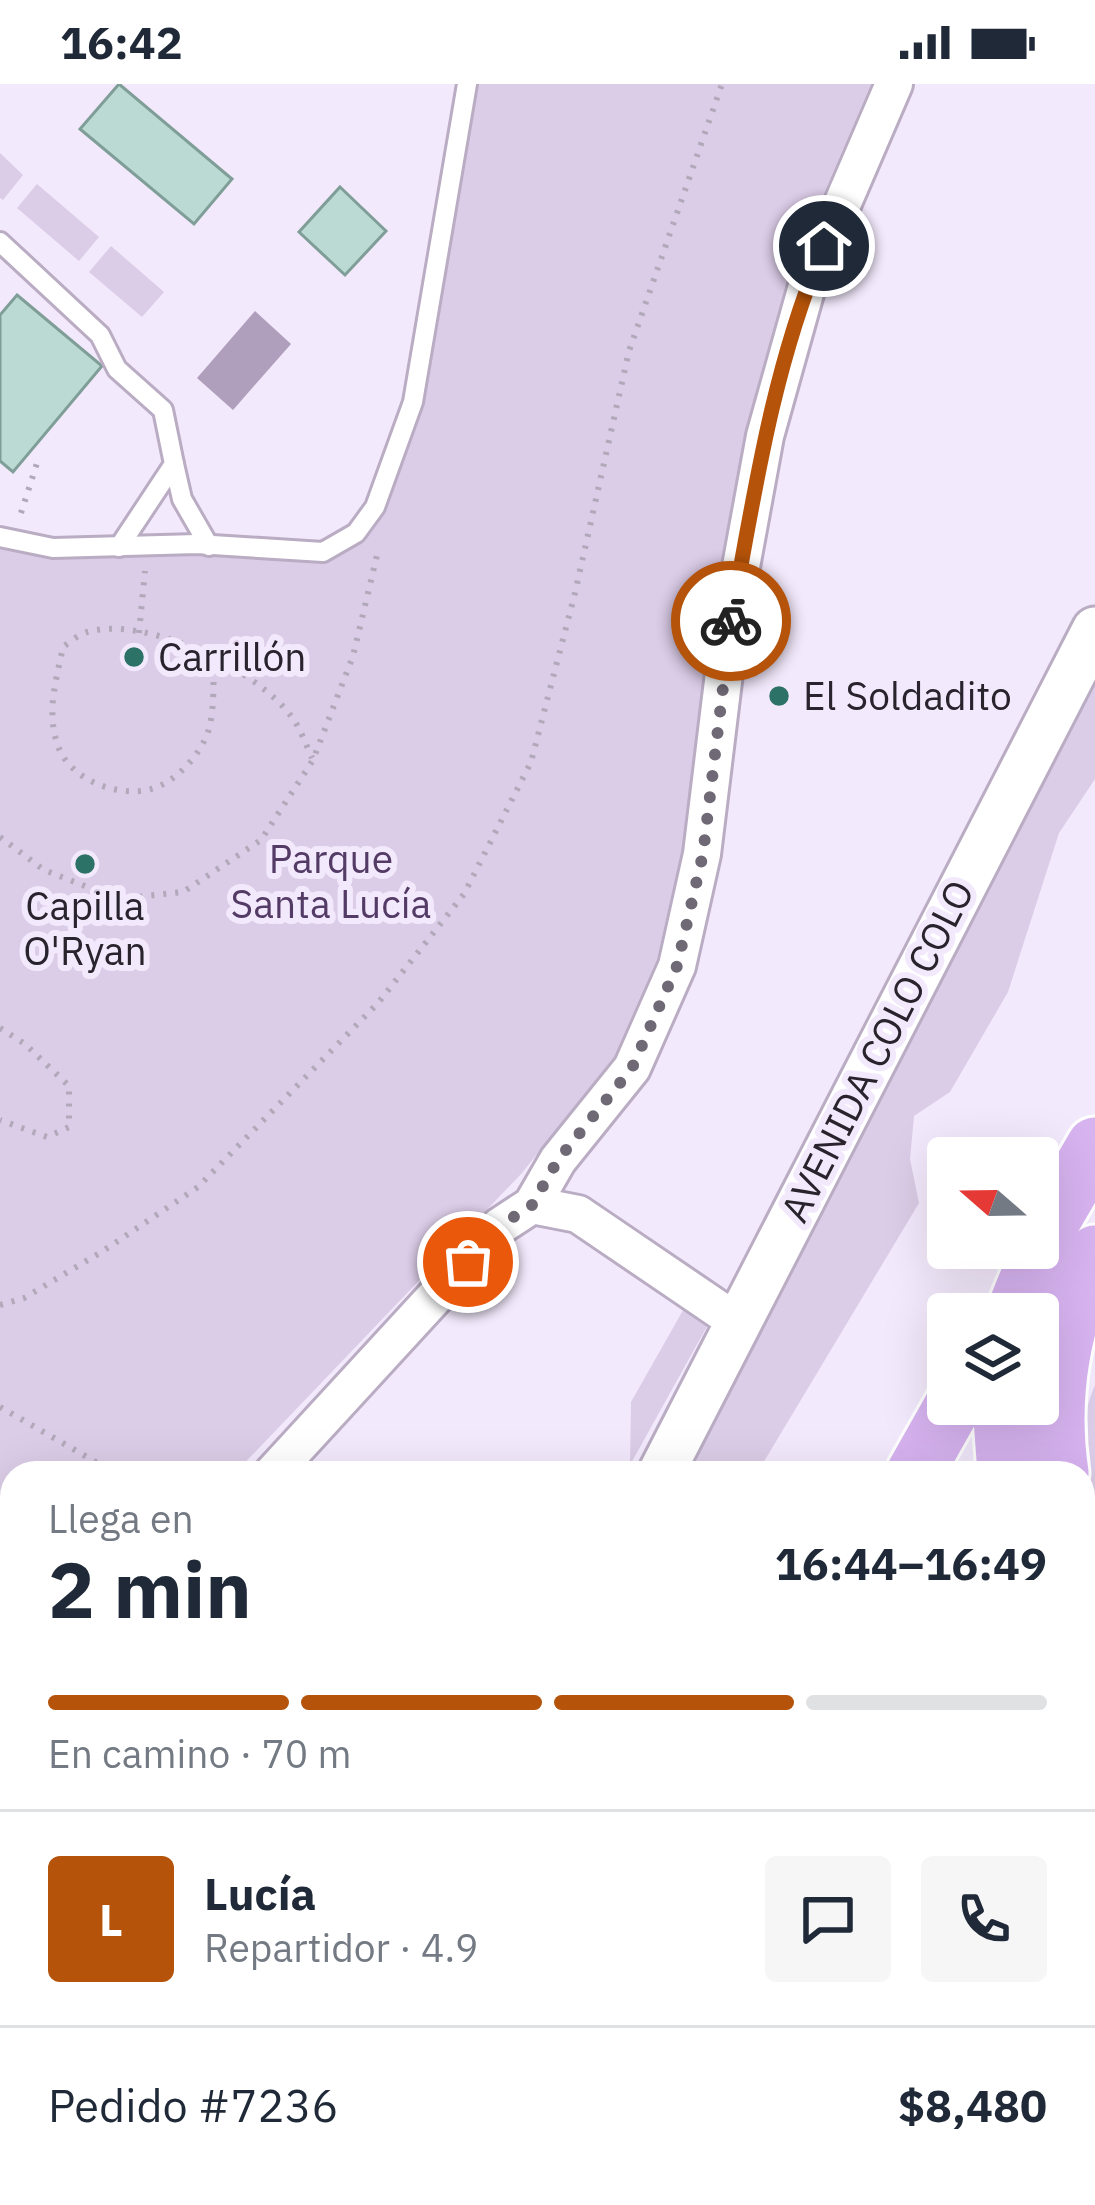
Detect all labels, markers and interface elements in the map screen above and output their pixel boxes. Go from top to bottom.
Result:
text: 16:42 [60,13,183,71]
pin [773,195,875,297]
icon: home [791,213,857,279]
courier [671,561,791,681]
icon: bike [698,588,764,654]
place label: Carrillón [158,631,306,682]
marker: Carrillón [121,644,147,670]
place label: El Soldadito [803,670,1012,721]
marker: El Soldadito [766,683,792,709]
park label: Parque Santa Lucía [231,833,431,929]
marker: Capilla O'Ryan [72,851,98,877]
street label: AVENIDA COLO COLO [768,871,985,1230]
place label: Capilla O'Ryan [23,880,147,976]
north arrow [927,1137,1059,1269]
map controls [927,1137,1059,1425]
pin [417,1211,519,1313]
icon: bag [435,1229,501,1295]
button: layers [927,1293,1059,1425]
text: Llega en [48,1493,194,1544]
text: 16:44–16:49 [775,1534,1047,1592]
text: 2 min [48,1538,252,1639]
text: En camino · 70 m [48,1728,352,1779]
button: chat [765,1856,891,1982]
button: phone [921,1856,1047,1982]
text: Lucía [204,1864,316,1922]
text: L [99,1890,123,1948]
text: Repartidor · 4.9 [204,1922,478,1973]
text: Pedido #7236 [48,2076,338,2134]
text: $8,480 [898,2076,1047,2134]

